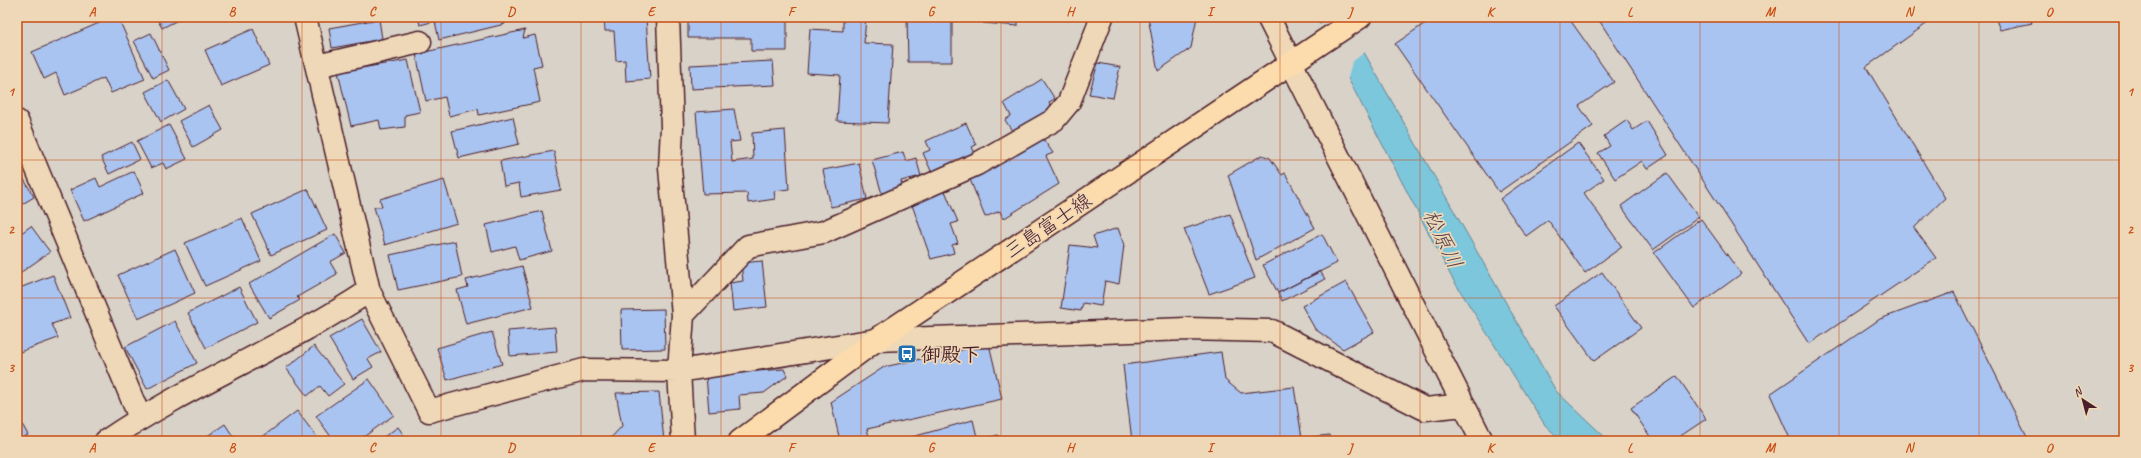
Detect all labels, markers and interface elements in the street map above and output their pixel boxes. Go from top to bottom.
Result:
text: A [89,4,97,20]
text: B [229,4,237,20]
text: C [369,4,377,20]
text: D [507,4,516,20]
text: E [648,4,657,20]
text: F [788,4,797,20]
text: G [928,4,936,20]
text: H [1066,4,1076,20]
text: I [1207,4,1216,20]
text: J [1347,4,1354,20]
text: K [1487,4,1497,20]
text: L [1627,4,1634,20]
text: M [1765,4,1776,20]
text: N [1905,4,1916,20]
text: O [2046,4,2055,20]
text: 1 [8,84,16,100]
text: 1 [2127,84,2135,100]
street label: 三島富士線 [1000,188,1096,264]
water label: 松原川 [1418,205,1468,273]
text: 2 [8,222,15,238]
text: 2 [2127,222,2134,238]
place label: 御殿下 [921,342,981,367]
bus stop icon: 御殿下 [896,343,918,365]
text: 3 [8,360,15,376]
text: 3 [2127,360,2134,376]
north arrow [2063,380,2103,420]
text: N [2070,383,2086,400]
text: A [89,440,97,456]
text: B [229,440,237,456]
text: C [369,440,377,456]
text: D [507,440,516,456]
text: E [648,440,657,456]
text: F [788,440,797,456]
text: G [928,440,936,456]
text: H [1066,440,1076,456]
text: I [1207,440,1216,456]
text: J [1347,440,1354,456]
text: K [1487,440,1497,456]
text: L [1627,440,1634,456]
text: M [1765,440,1776,456]
text: N [1905,440,1916,456]
text: O [2046,440,2055,456]

